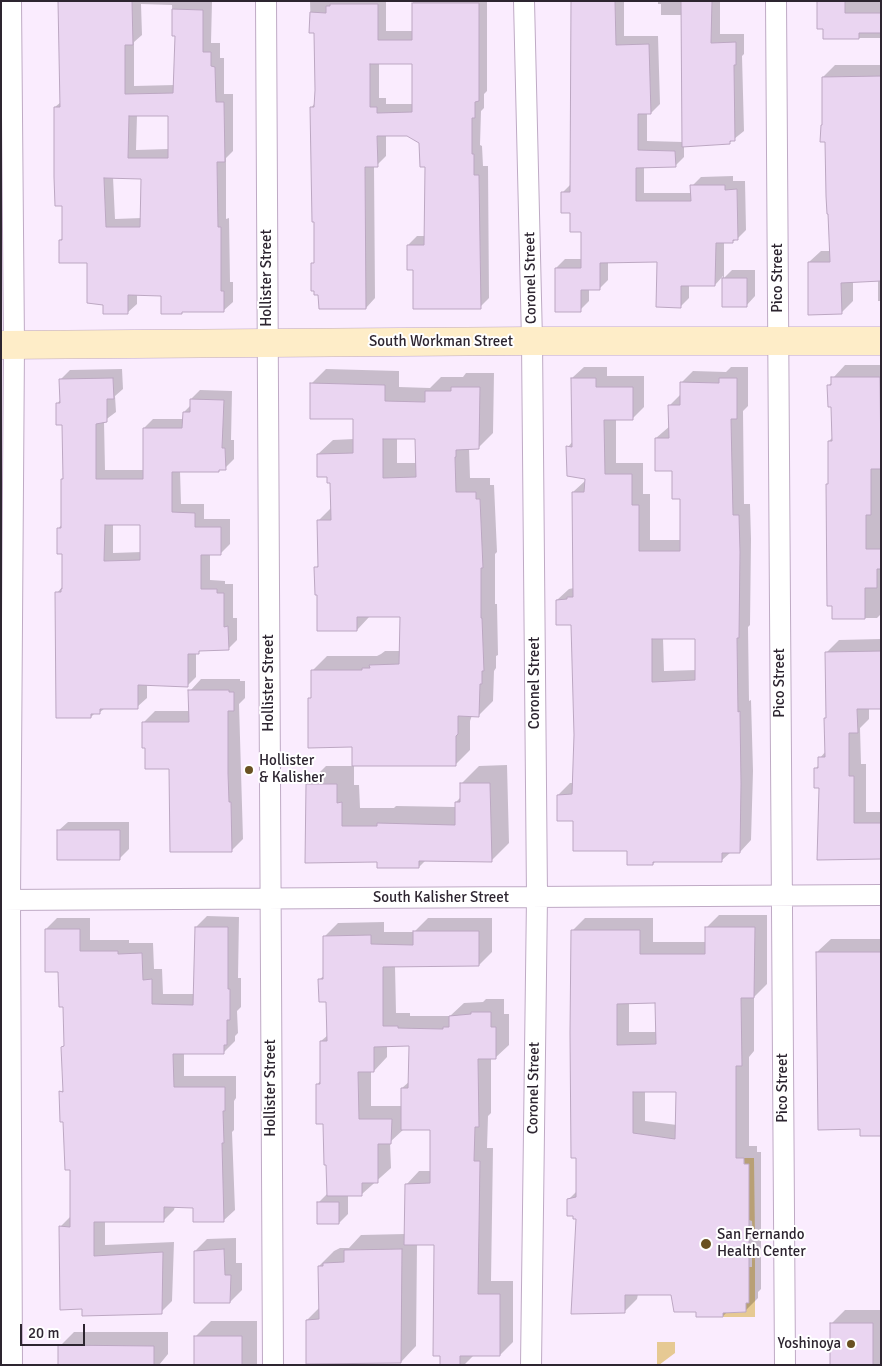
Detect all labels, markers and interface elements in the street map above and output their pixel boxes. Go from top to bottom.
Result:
street label: Hollister Street [258,229,276,327]
street label: Coronel Street [521,232,541,324]
street label: Pico Street [769,243,787,313]
street label: South Workman Street [369,333,513,351]
street label: Hollister Street [260,634,278,732]
street label: Coronel Street [526,637,544,729]
street label: Pico Street [771,648,789,718]
place label: Hollister & Kalisher [259,752,324,787]
marker: Hollister & Kalisher [243,764,255,776]
street label: South Kalisher Street [373,889,509,907]
street label: Hollister Street [262,1039,280,1137]
street label: Coronel Street [524,1042,544,1134]
street label: Pico Street [774,1053,792,1123]
place label: San Fernando Health Center [717,1226,806,1261]
marker: San Fernando Health Center [699,1237,713,1251]
scale bar [22,1314,88,1346]
text: 20 m [28,1324,59,1342]
place label: Yoshinoya [778,1335,841,1353]
marker: Yoshinoya [845,1338,857,1350]

